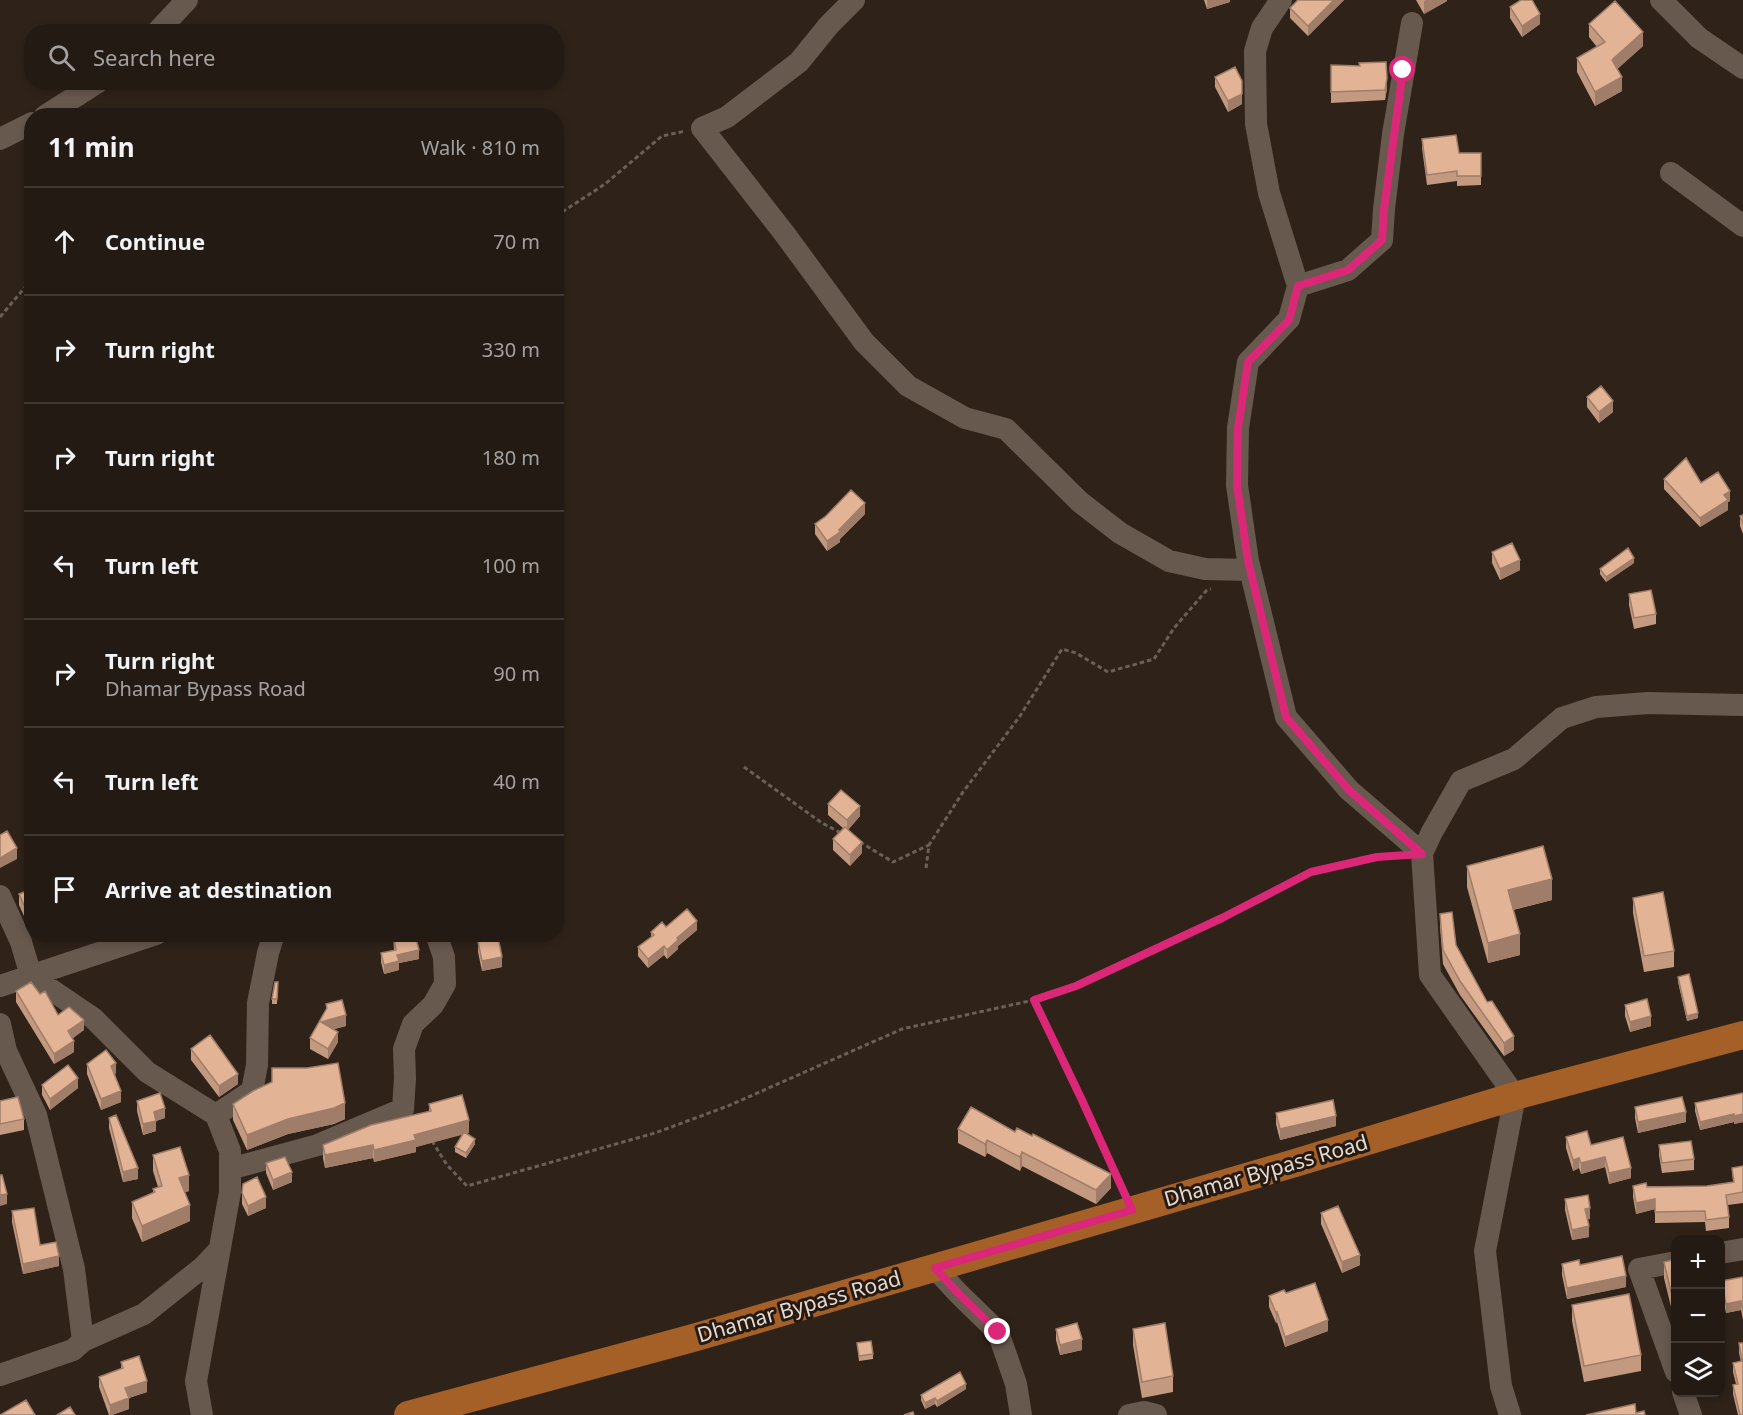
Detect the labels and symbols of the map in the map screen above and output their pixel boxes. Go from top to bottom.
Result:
route start [1389,56,1415,82]
street label: Dhamar Bypass Road [1161,1128,1371,1213]
street label: Dhamar Bypass Road [694,1264,904,1349]
route end [984,1318,1010,1344]

